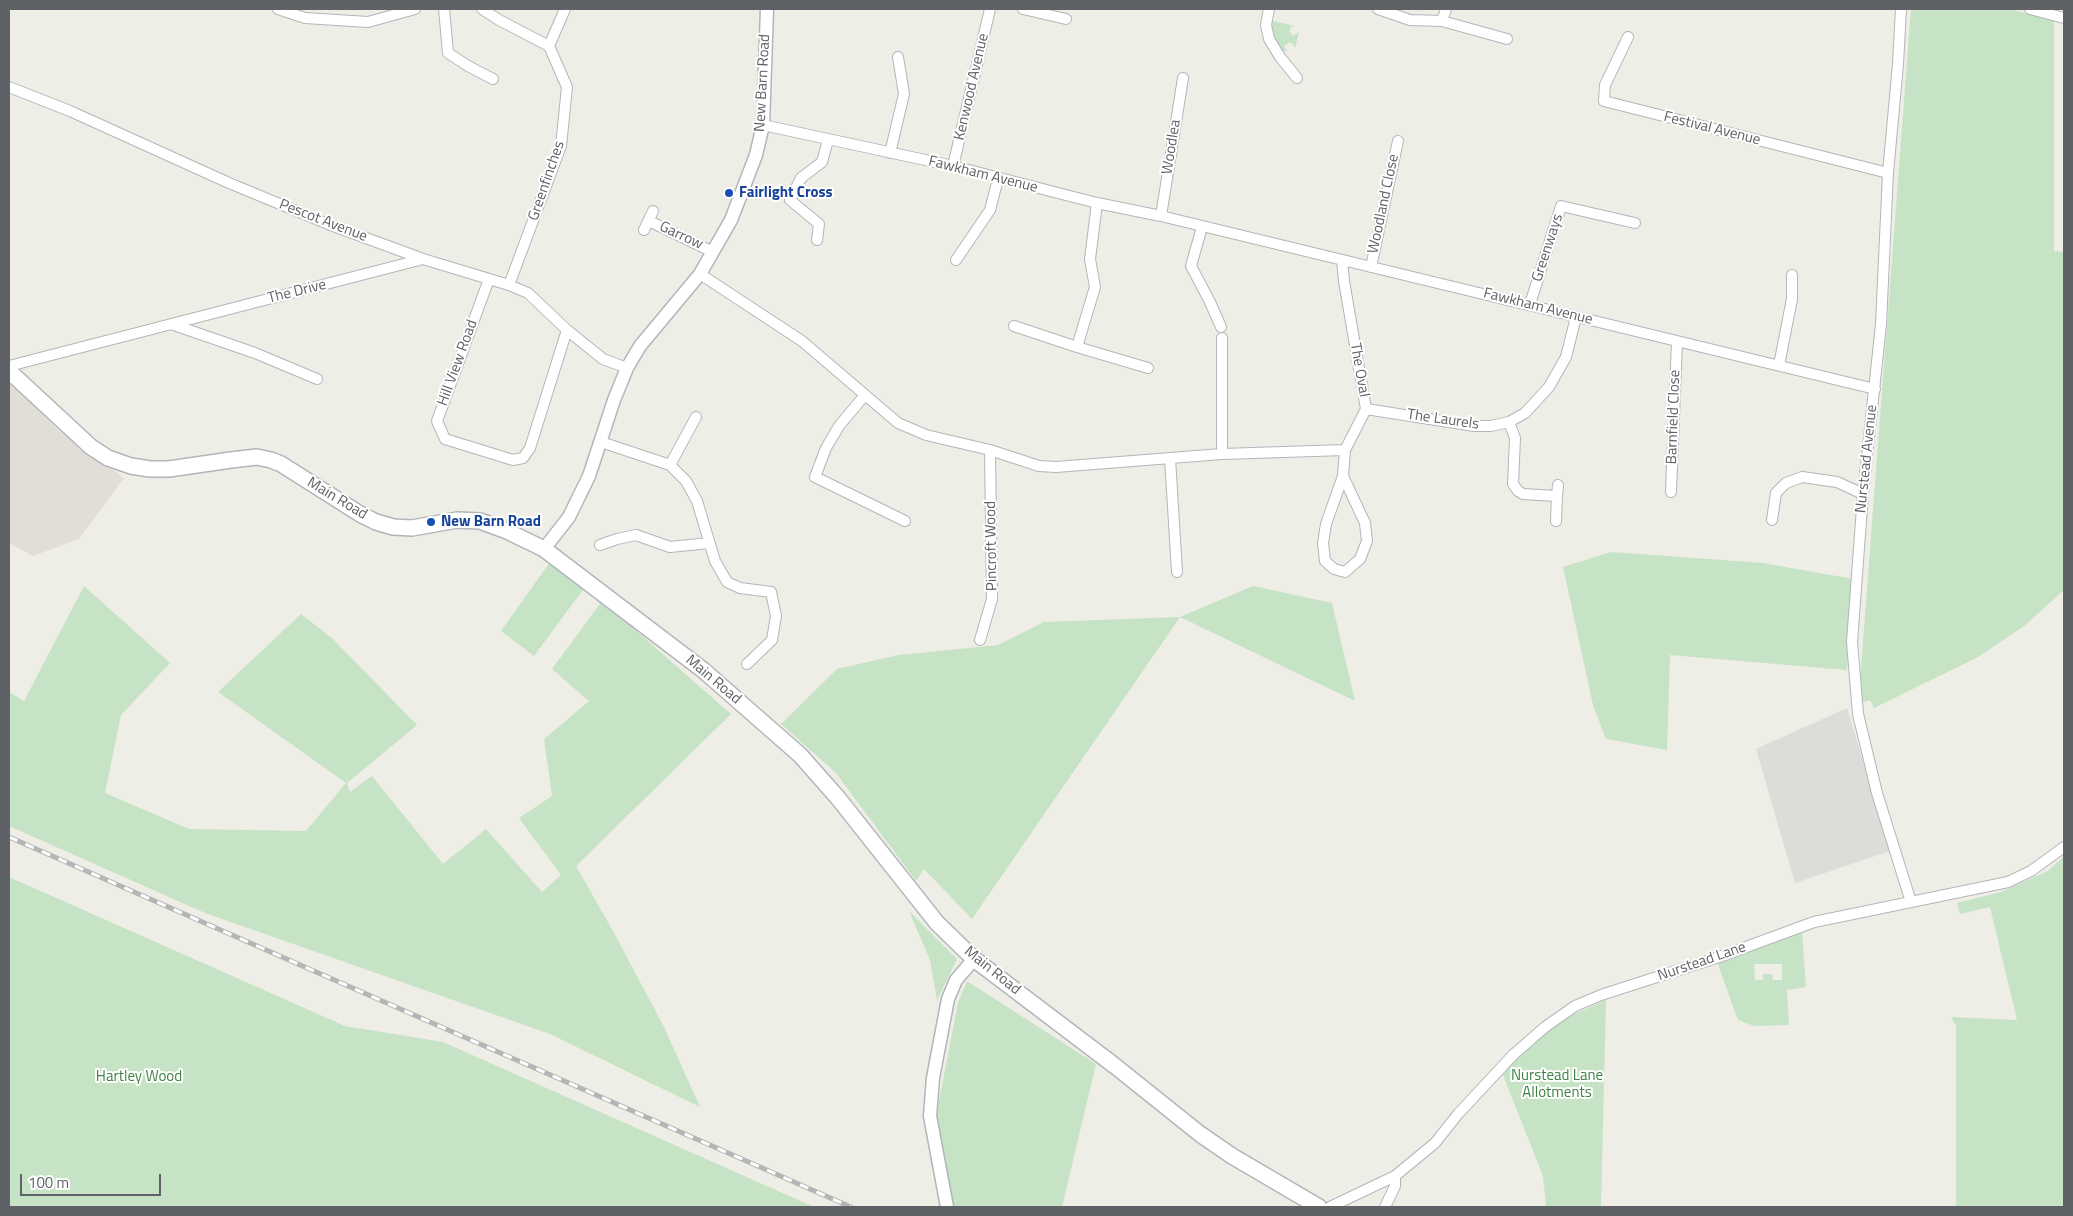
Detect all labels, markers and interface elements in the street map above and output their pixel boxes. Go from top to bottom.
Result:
street label: Kenwood Avenue [951,32,993,142]
street label: New Barn Road [751,34,775,132]
street label: Festival Avenue [1662,108,1762,150]
street label: Woodlea [1159,118,1185,176]
street label: Greenfinches [525,139,569,223]
street label: Fawkham Avenue [927,153,1039,197]
street label: Woodland Close [1365,153,1403,255]
place label: Fairlight Cross [739,184,833,202]
marker: Fairlight Cross [723,187,735,199]
street label: Pescot Avenue [276,196,370,246]
street label: Greenways [1529,212,1567,284]
street label: Garrow [656,218,706,254]
street label: The Drive [266,276,328,308]
street label: Fawkham Avenue [1482,285,1594,329]
street label: Hill View Road [434,317,482,409]
street label: The Oval [1345,341,1373,399]
street label: Barnfield Close [1663,369,1685,465]
street label: Nurstead Avenue [1852,404,1882,514]
street label: The Laurels [1406,406,1480,434]
street label: Main Road [304,474,370,524]
street label: Pincroft Wood [982,501,1002,591]
place label: New Barn Road [441,513,541,531]
marker: New Barn Road [425,516,437,528]
street label: Main Road [681,651,745,709]
street label: Nurstead Lane [1655,938,1749,986]
street label: Main Road [960,943,1024,999]
park label: Nurstead Lane Allotments [1511,1067,1603,1102]
park label: Hartley Wood [96,1068,182,1086]
scale bar [22,1164,164,1196]
text: 100 m [28,1171,69,1194]

